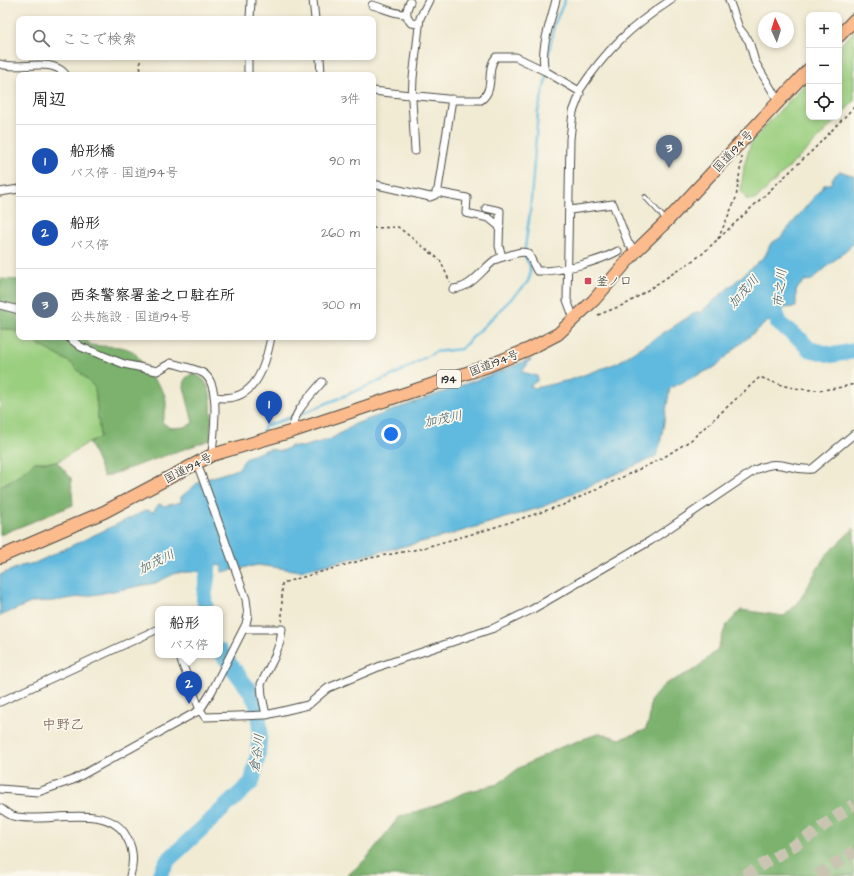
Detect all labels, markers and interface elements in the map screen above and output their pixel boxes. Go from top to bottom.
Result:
north arrow [758,12,794,48]
map controls [806,12,842,120]
button: + [806,12,842,48]
search box [16,16,376,60]
icon: search [30,27,52,49]
text: ここで検索 [62,29,137,50]
button: − [806,48,842,84]
button: locate [806,84,842,120]
text: 周辺 [32,88,66,112]
text: 3件 [340,90,360,108]
street label: 国道194号 [709,126,758,176]
pin: 3 [656,135,682,168]
text: 船形橋 [70,141,115,162]
text: 1 [44,152,46,170]
text: 90 m [329,152,360,170]
text: バス停 · 国道194号 [70,164,178,182]
text: 船形 [70,213,100,234]
text: 2 [41,224,49,242]
text: 260 m [321,224,360,242]
text: バス停 [70,236,109,254]
water label: 市之川 [769,268,791,308]
water label: 加茂川 [724,271,763,312]
place label: 釜ノ口 [596,273,632,290]
marker: 釜ノ口 [583,276,593,286]
text: 西条警察署釜之口駐在所 [70,285,235,306]
text: 3 [42,296,48,314]
text: 300 m [322,296,360,314]
text: 公共施設 · 国道194号 [70,308,191,326]
street label: 国道194号 [467,346,522,381]
road number: 194 [437,370,461,388]
pin: 1 [256,391,282,424]
water label: 加茂川 [422,406,464,432]
your location [381,424,401,444]
street label: 国道194号 [161,449,215,488]
water label: 加茂川 [135,545,178,579]
popup [155,606,223,658]
text: 船形 [169,613,200,634]
text: バス停 [169,636,209,654]
pin: 2 [176,671,202,704]
district label: 中野乙 [42,715,84,735]
water label: 倉谷川 [245,733,269,774]

